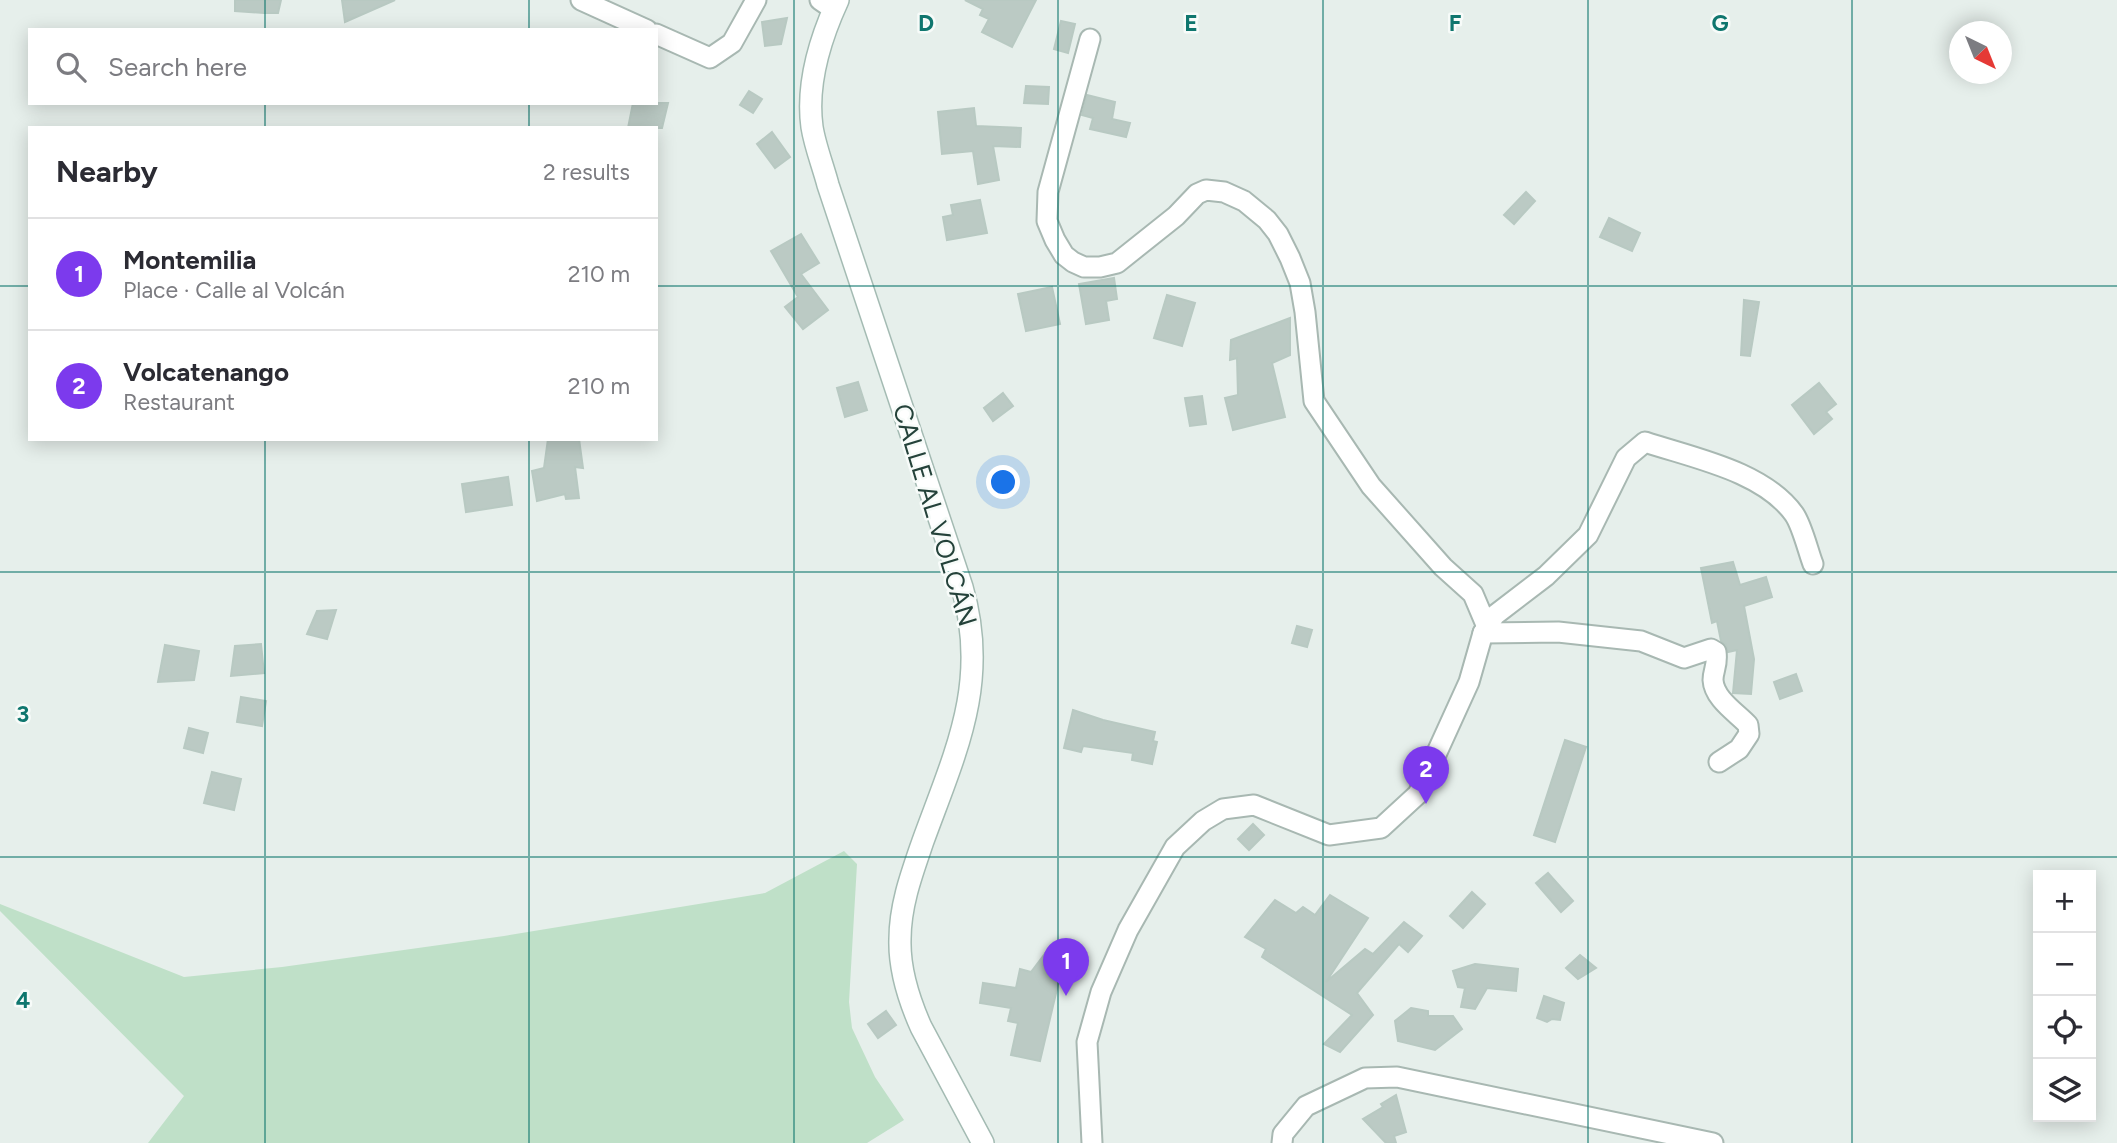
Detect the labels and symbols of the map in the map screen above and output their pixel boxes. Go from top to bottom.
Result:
text: D [918,9,934,37]
text: E [1184,9,1198,37]
text: F [1449,9,1462,37]
text: G [1711,9,1729,37]
north arrow [1949,21,2012,84]
street label: CALLE AL VOLCÁN [886,400,984,630]
your location [986,465,1020,499]
text: 3 [17,700,29,728]
pin: 2 [1403,746,1449,804]
pin: 1 [1043,938,1089,996]
text: 4 [16,986,30,1014]

